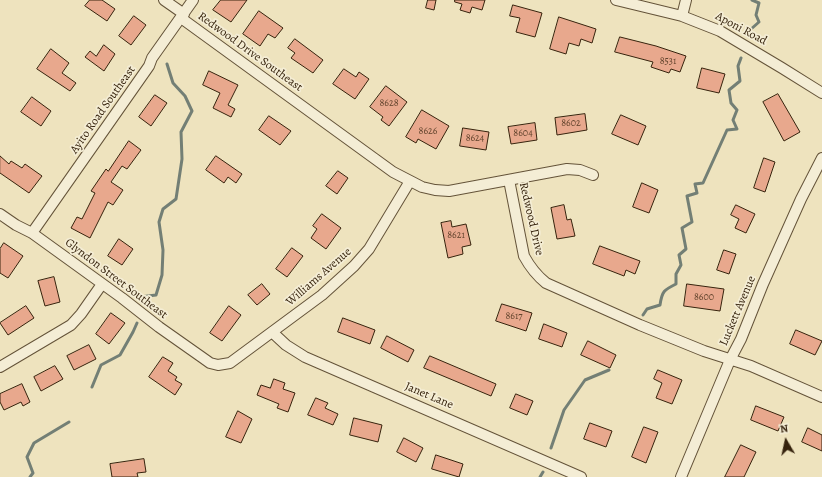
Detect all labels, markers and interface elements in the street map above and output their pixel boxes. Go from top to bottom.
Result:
street label: Redwood Drive Southeast [195,9,305,95]
street label: Aponi Road [713,9,769,49]
house number: 8531 [660,56,676,68]
street label: Ayito Road Southeast [67,63,139,157]
house number: 8628 [379,98,399,110]
house number: 8602 [561,118,581,130]
house number: 8626 [419,126,437,138]
house number: 8604 [513,128,533,140]
house number: 8624 [466,133,484,145]
street label: Redwood Drive [516,181,546,257]
house number: 8621 [447,230,465,242]
street label: Glyndon Street Southeast [62,236,170,322]
street label: Williams Avenue [283,245,355,309]
street label: Luckett Avenue [717,274,759,348]
house number: 8600 [694,292,714,304]
house number: 8617 [505,311,523,323]
street label: Janet Lane [403,379,455,413]
north arrow [766,421,806,461]
text: N [779,421,789,437]

